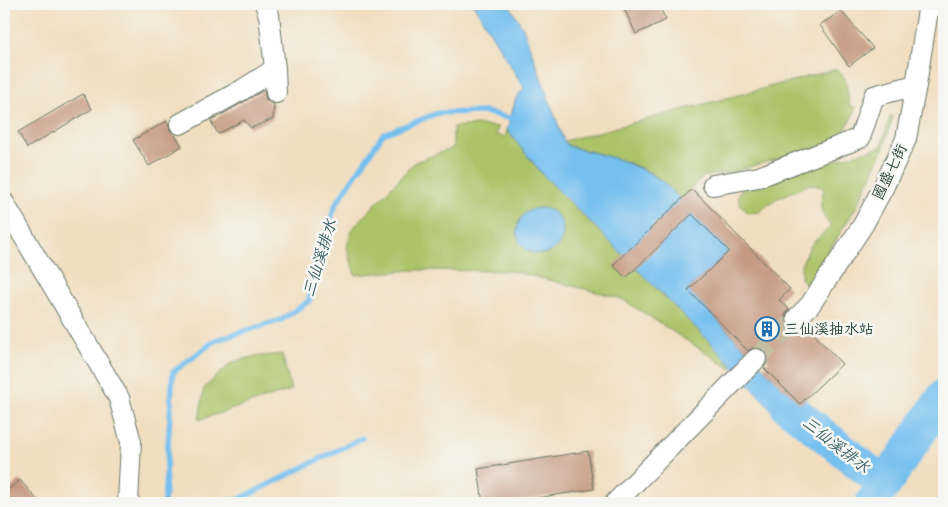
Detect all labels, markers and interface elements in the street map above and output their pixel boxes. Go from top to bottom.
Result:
street label: 國盛七街 [867,140,913,204]
water label: 三仙溪排水 [298,216,343,299]
building icon: 三仙溪抽水站 [754,316,780,342]
place label: 三仙溪抽水站 [784,319,874,340]
water label: 三仙溪排水 [798,412,875,479]

